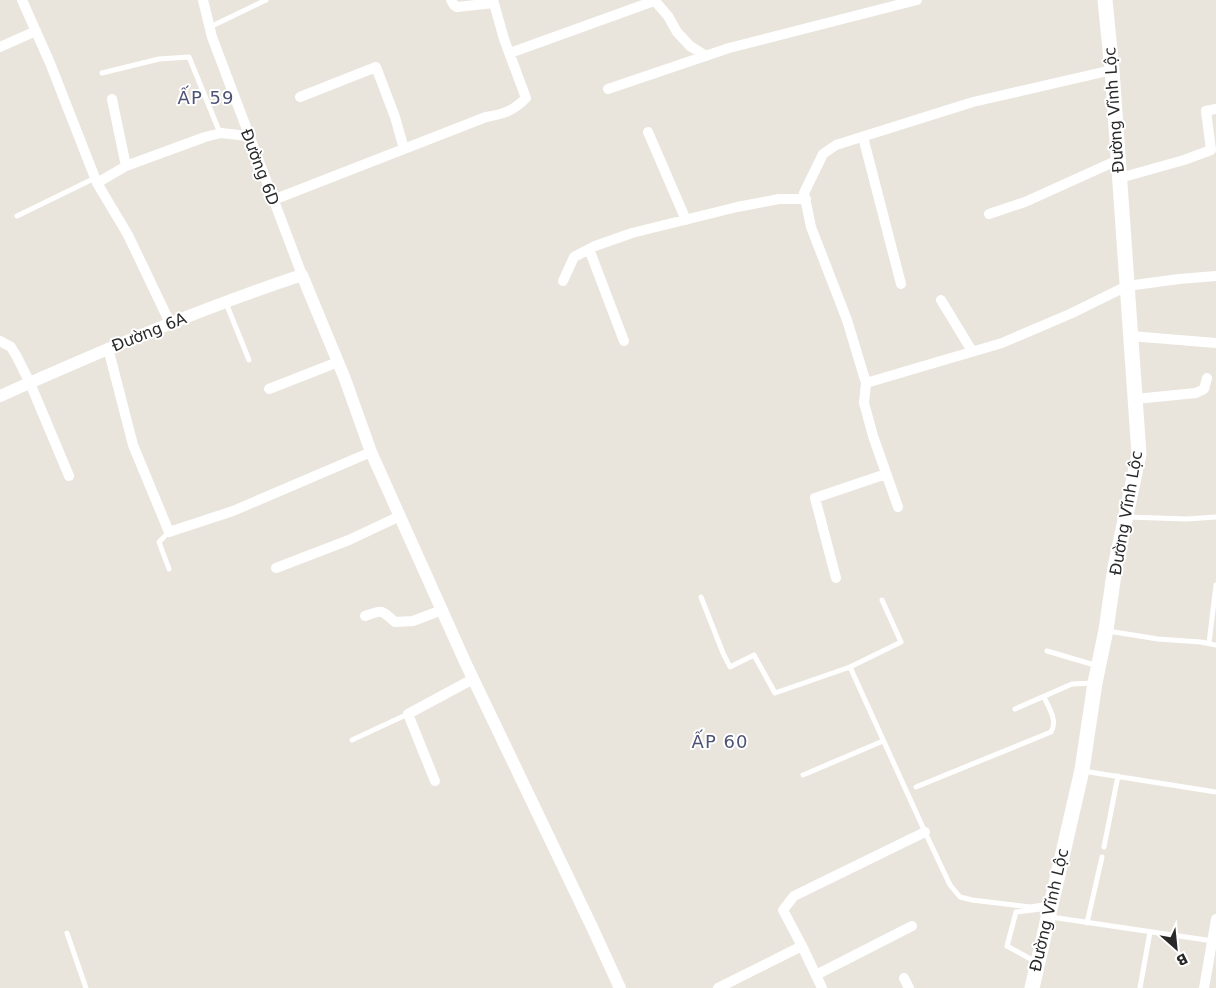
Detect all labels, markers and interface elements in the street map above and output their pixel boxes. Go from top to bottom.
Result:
street label: Đường Vĩnh Lộc [1100,47,1128,173]
district label: ẤP 59 [178,85,234,108]
street label: Đường 6D [237,126,283,208]
street label: Đường 6A [109,308,189,356]
street label: Đường Vĩnh Lộc [1106,449,1146,577]
district label: ẤP 60 [692,729,748,752]
street label: Đường Vĩnh Lộc [1026,846,1072,974]
north arrow [1151,923,1201,973]
text: B [1174,950,1190,969]

